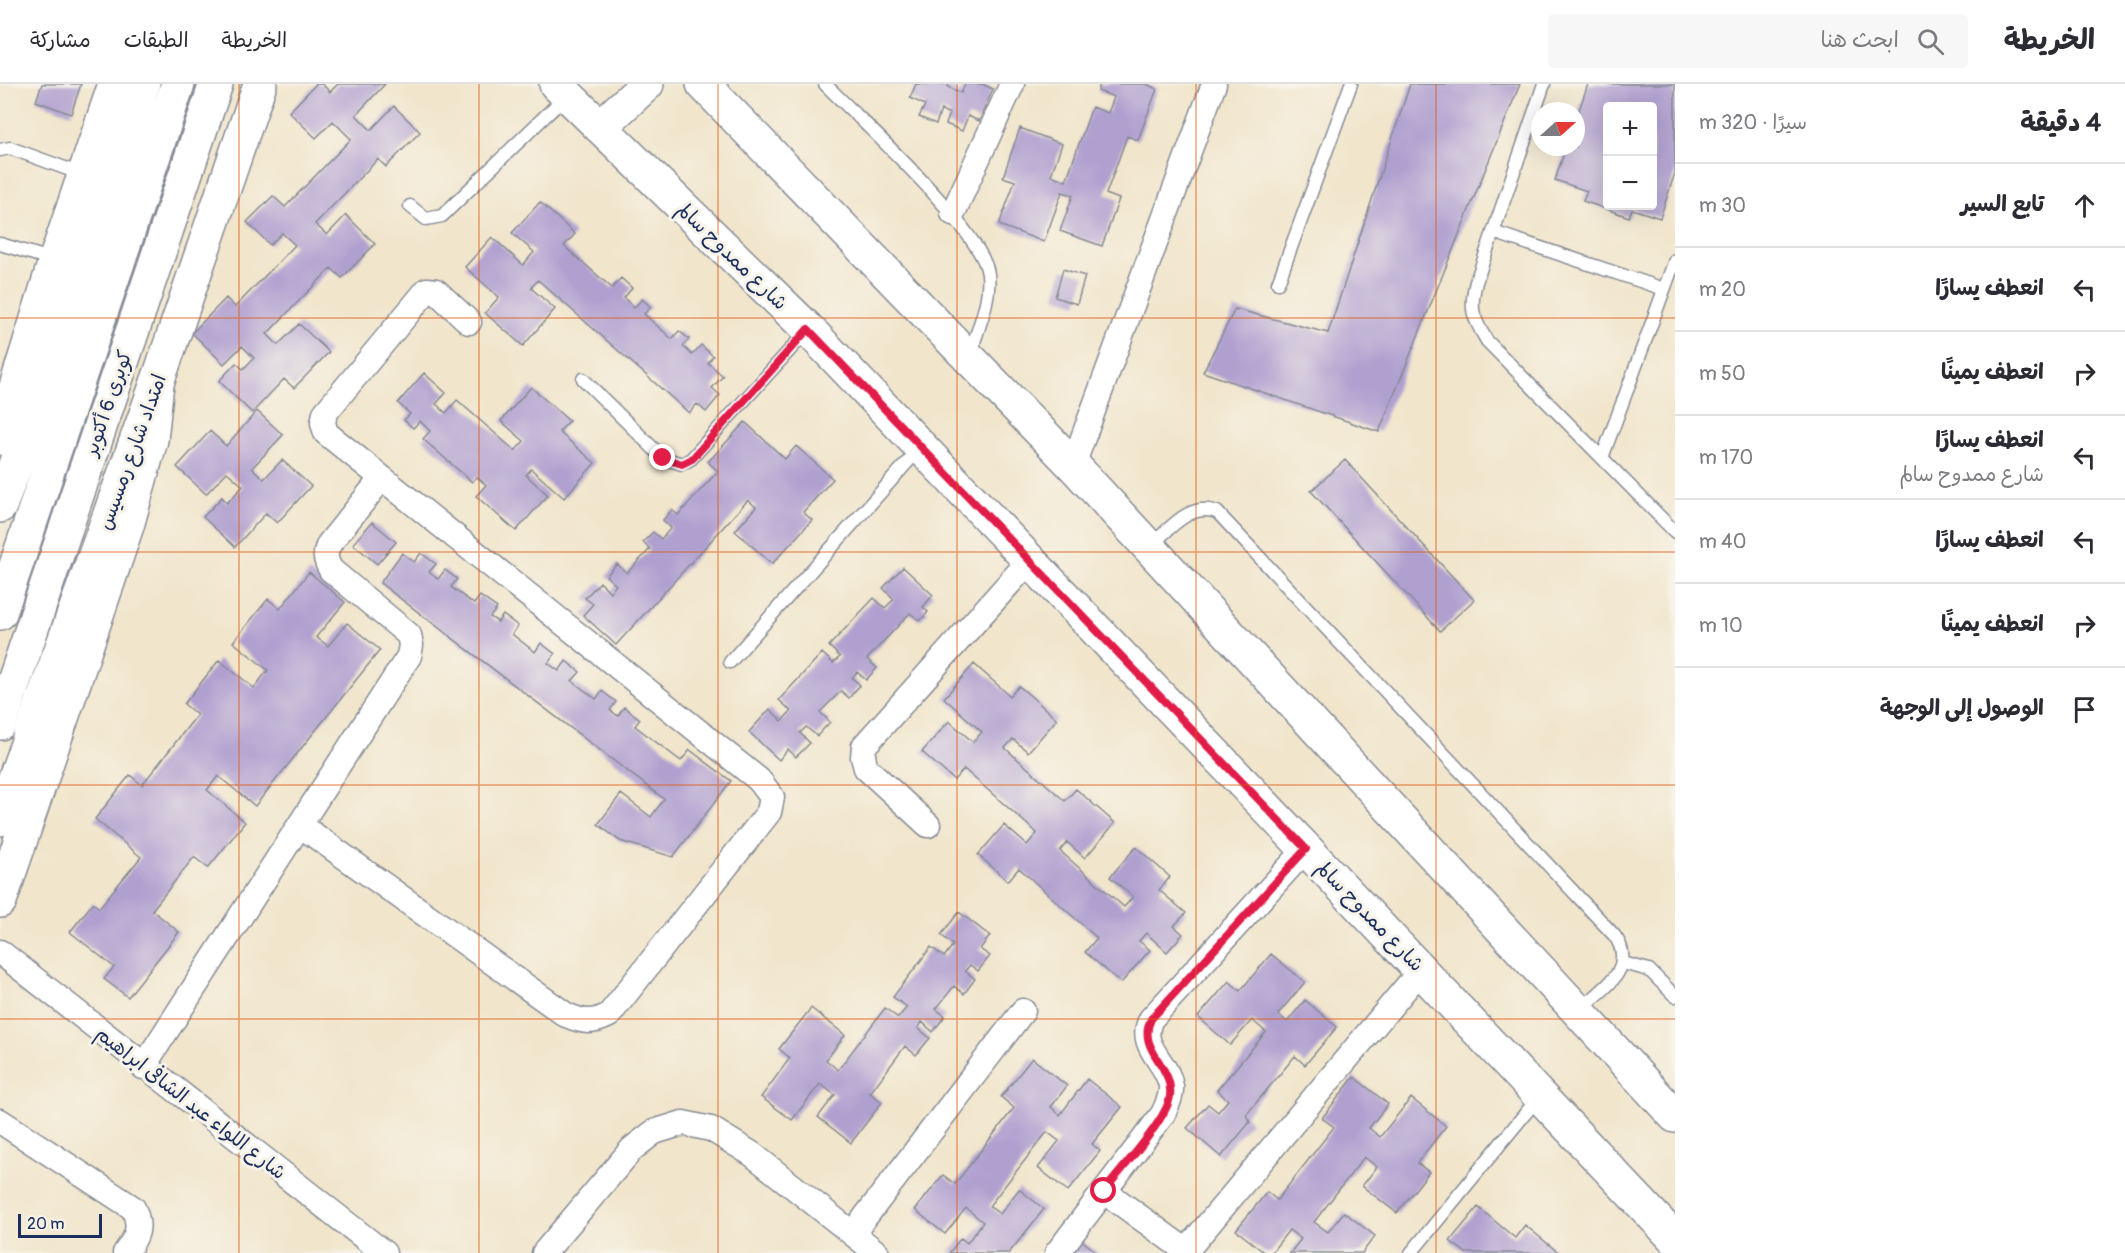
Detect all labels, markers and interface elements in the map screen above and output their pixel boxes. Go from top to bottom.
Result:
search box [1548,14,1968,68]
text: الخريطة [2004,23,2095,58]
icon: search [1914,25,1947,58]
text: ابحث هنا [1821,26,1899,54]
text: مشاركة [30,27,91,54]
text: الطبقات [124,27,189,54]
text: الخريطة [222,27,287,54]
north arrow [1531,102,1585,156]
map controls [1603,102,1657,210]
button: + [1603,102,1657,156]
text: 4 دقيقة [2020,107,2101,139]
text: سيرًا · 320 m [1699,110,1807,135]
button: − [1603,156,1657,210]
icon: ahead [2068,189,2101,222]
text: تابع السير [1961,190,2044,218]
text: 30 m [1699,193,1746,218]
street label: شارع ممدوح سالم [670,197,793,317]
icon: left [2068,273,2101,306]
text: انعطف يسارًا [1935,274,2044,302]
text: 20 m [1699,277,1746,302]
street label: كوبرى 6 أكتوبر [78,347,139,461]
icon: right [2068,357,2101,390]
text: انعطف يمينًا [1941,358,2044,386]
text: 50 m [1699,361,1746,386]
street label: امتداد شارع رمسيس [92,371,173,534]
text: انعطف يسارًا [1935,426,2044,454]
icon: left [2068,441,2101,474]
route end [649,444,675,470]
text: 170 m [1699,445,1753,470]
text: شارع ممدوح سالم [1899,462,2044,487]
icon: left [2068,525,2101,558]
text: انعطف يسارًا [1935,526,2044,554]
text: 40 m [1699,529,1746,554]
icon: right [2068,609,2101,642]
text: انعطف يمينًا [1941,610,2044,638]
text: 10 m [1699,613,1743,638]
icon: arrive [2068,693,2101,726]
text: الوصول إلى الوجهة [1880,694,2044,722]
street label: شارع ممدوح سالم [1309,855,1429,978]
street label: شارع اللواء عبد الشافى ابراهيم [90,1020,292,1187]
route start [1090,1177,1116,1203]
scale bar [18,1211,102,1238]
text: 20 m [27,1214,65,1234]

